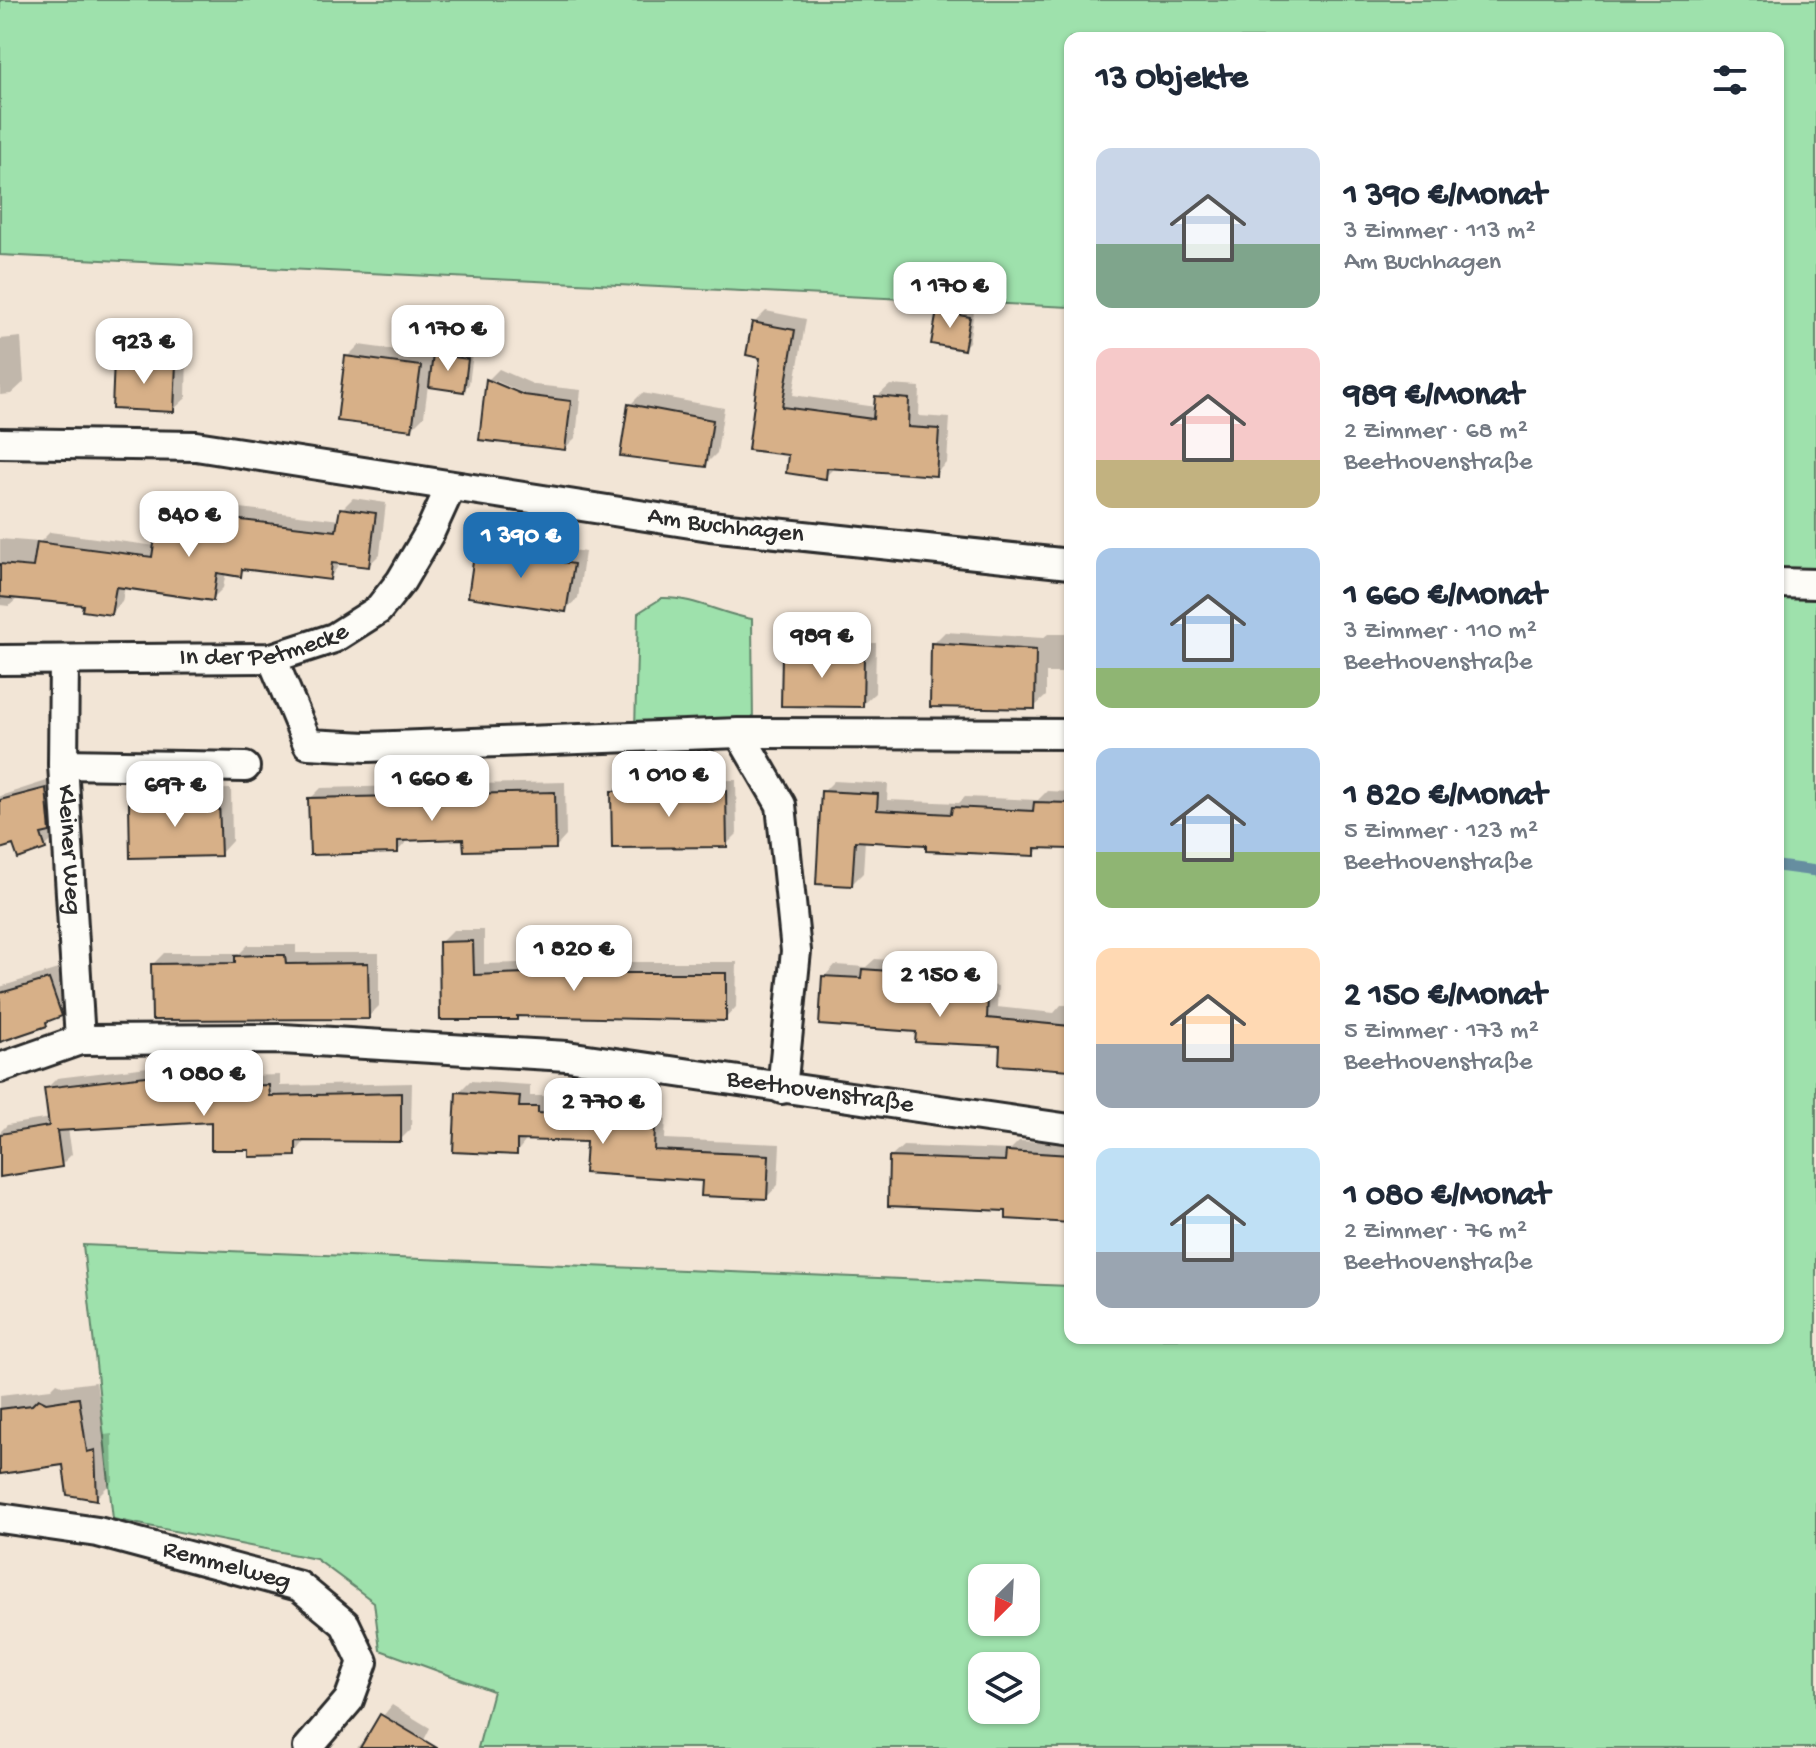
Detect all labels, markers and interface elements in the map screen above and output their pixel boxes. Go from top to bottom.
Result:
icon: filters [1708,58,1752,102]
text: 13 Objekte [1096,60,1248,100]
text: 1 390 €/Monat [1344,177,1546,217]
icon: home [1160,180,1256,276]
text: 3 Zimmer · 113 m² [1344,217,1536,248]
text: Am Buchhagen [1344,248,1501,279]
pin: 1 170 € [876,262,1024,330]
text: 1 170 € [911,272,989,303]
pin: 1 170 € [374,305,522,373]
text: 1 170 € [409,315,487,346]
pin: 923 € [88,318,200,386]
text: 923 € [114,328,174,359]
text: 989 €/Monat [1344,377,1523,417]
icon: home [1160,380,1256,476]
text: 2 Zimmer · 68 m² [1344,417,1528,448]
text: Beethovenstraße [1344,448,1533,479]
pin: 840 € [133,491,245,559]
text: 840 € [158,501,220,532]
street label: Am Buchhagen [646,501,806,551]
pin: 1 390 € [447,512,595,580]
text: 1 390 € [481,522,561,553]
text: 1 660 €/Monat [1344,577,1546,617]
icon: home [1160,580,1256,676]
pin: 989 € [766,612,878,680]
street label: In der Petmecke [179,616,356,674]
text: 3 Zimmer · 110 m² [1344,617,1537,648]
text: 989 € [791,622,853,653]
text: Beethovenstraße [1344,648,1533,679]
pin: 1 010 € [595,751,743,819]
pin: 1 660 € [358,755,506,823]
pin: 697 € [119,761,231,829]
text: 1 010 € [630,761,708,792]
text: 1 660 € [392,765,472,796]
text: 697 € [144,771,206,802]
text: 1 820 €/Monat [1344,777,1547,817]
icon: home [1160,780,1256,876]
street label: Kleiner Weg [49,784,88,916]
text: 5 Zimmer · 123 m² [1344,817,1538,848]
text: Beethovenstraße [1344,848,1533,879]
pin: 1 820 € [500,925,648,993]
text: 1 820 € [534,935,614,966]
pin: 2 150 € [866,951,1014,1019]
text: 2 150 € [900,961,980,992]
text: 2 150 €/Monat [1344,977,1546,1017]
icon: home [1160,980,1256,1076]
text: 5 Zimmer · 173 m² [1344,1017,1539,1048]
text: Beethovenstraße [1344,1048,1533,1079]
pin: 1 080 € [130,1050,278,1118]
text: 1 080 € [163,1060,245,1091]
street label: Beethovenstraße [724,1064,916,1122]
pin: 2 770 € [529,1078,677,1146]
text: 2 770 € [562,1088,644,1119]
text: 1 080 €/Monat [1344,1177,1550,1217]
icon: home [1160,1180,1256,1276]
text: 2 Zimmer · 76 m² [1344,1217,1527,1248]
text: Beethovenstraße [1344,1248,1533,1279]
street label: Remmelweg [159,1534,294,1599]
north arrow [968,1564,1040,1636]
map controls [968,1564,1040,1724]
button: layers [968,1652,1040,1724]

